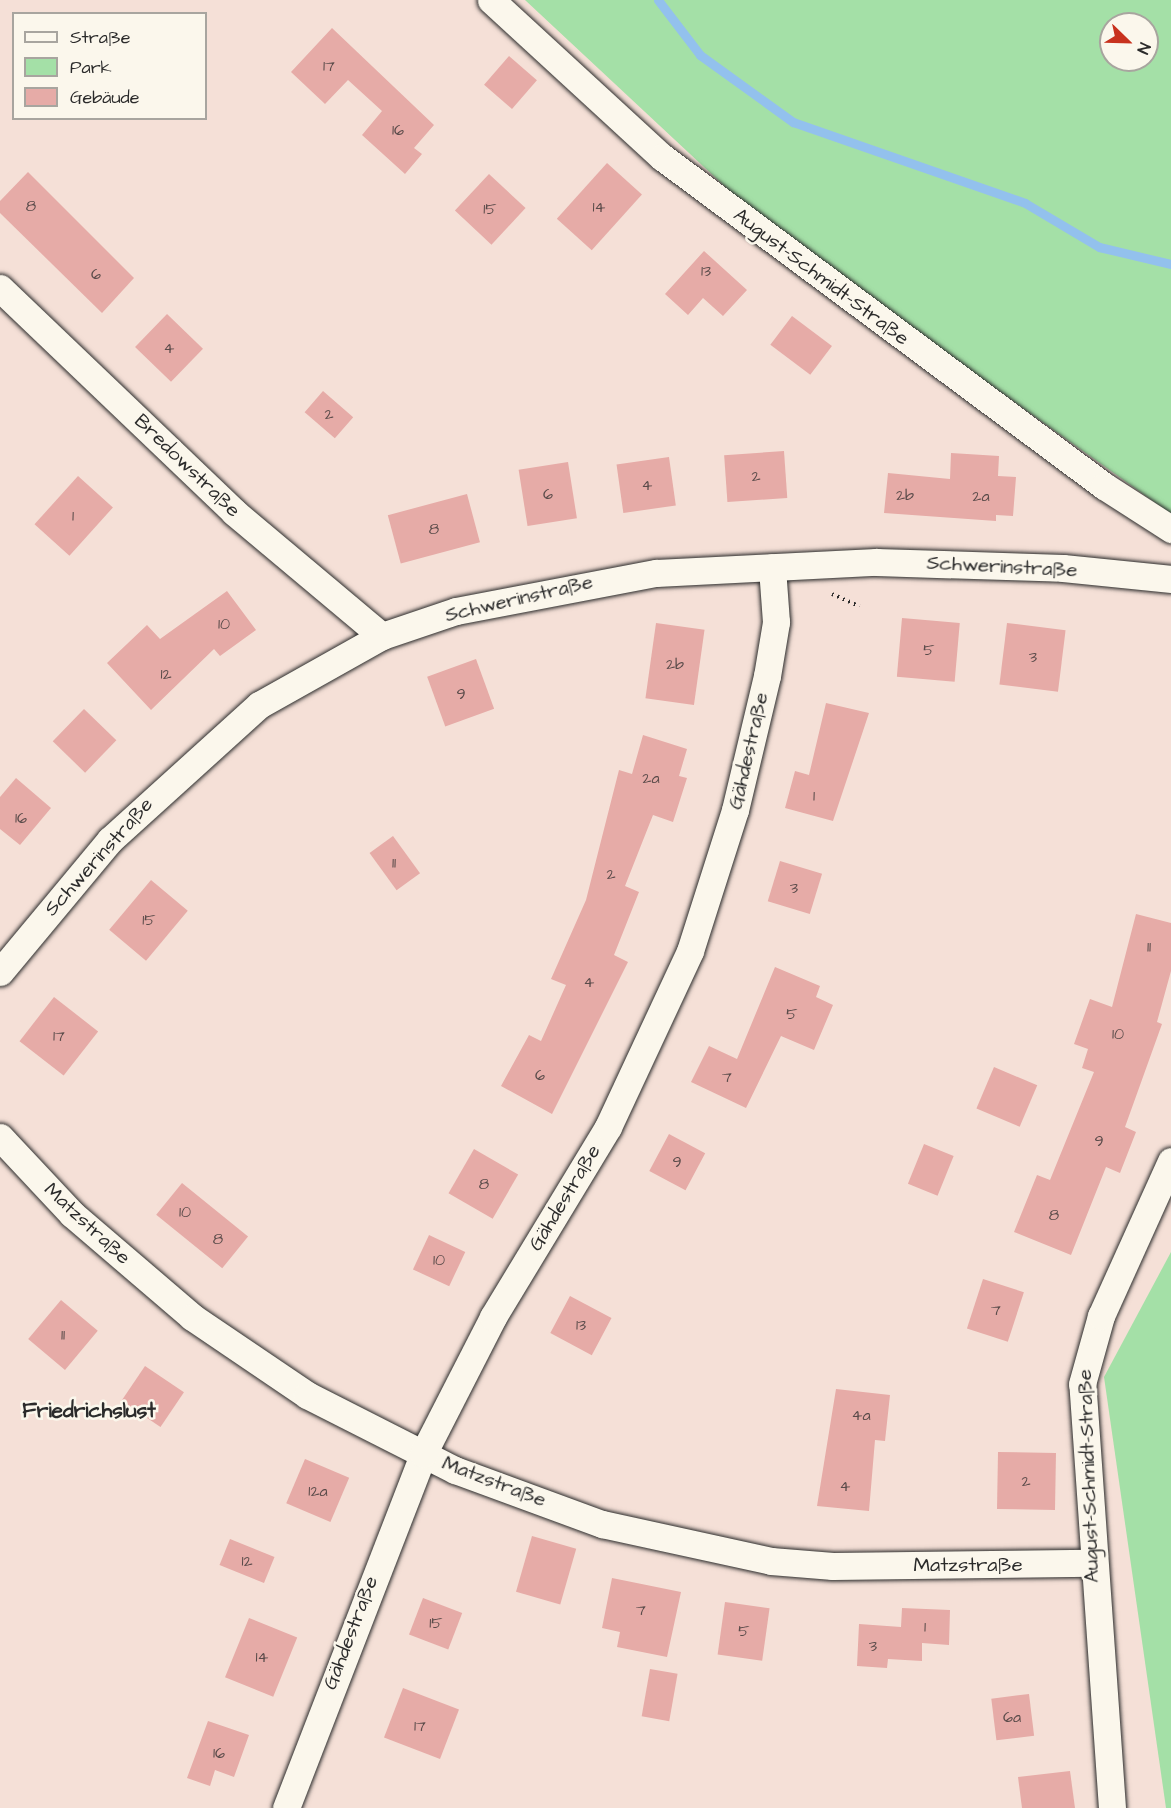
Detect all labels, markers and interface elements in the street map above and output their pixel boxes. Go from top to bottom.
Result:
legend [12,12,207,120]
north arrow [1099,12,1159,72]
text: Straße [70,25,130,50]
text: N [1132,39,1156,57]
text: Park [70,55,112,80]
house number: 17 [323,56,335,76]
text: Gebäude [70,85,140,110]
house number: 16 [392,120,404,140]
house number: 8 [26,196,36,216]
house number: 14 [593,197,605,217]
house number: 15 [483,199,497,219]
street label: August-Schmidt-Straße [729,203,913,351]
house number: 13 [701,261,711,281]
house number: 6 [91,264,101,284]
house number: 4 [164,338,174,358]
house number: 2 [324,404,334,424]
street label: Bredowstraße [129,409,245,523]
house number: 2 [751,466,761,486]
house number: 4 [642,475,652,495]
house number: 6 [543,484,553,504]
house number: 2b [896,485,914,505]
house number: 2a [972,486,990,506]
house number: 1 [72,506,74,526]
house number: 8 [429,519,439,539]
street label: Schwerinstraße [926,551,1078,583]
street label: Schwerinstraße [443,570,595,628]
house number: 10 [218,614,230,634]
house number: 5 [923,640,935,660]
house number: 3 [1029,647,1037,667]
house number: 2b [666,654,684,674]
house number: 12 [160,664,172,684]
house number: 9 [456,684,466,704]
street label: Gähdestraße [724,690,774,812]
house number: 2a [642,768,660,788]
house number: 1 [813,786,815,806]
street label: Schwerinstraße [40,793,158,921]
house number: 16 [15,808,27,828]
house number: 11 [392,853,396,873]
house number: 2 [606,864,616,884]
house number: 3 [790,878,798,898]
house number: 15 [142,910,156,930]
house number: 11 [1147,937,1151,957]
house number: 4 [584,972,594,992]
house number: 5 [786,1004,798,1024]
house number: 10 [1112,1024,1124,1044]
house number: 17 [53,1026,65,1046]
house number: 6 [535,1065,545,1085]
house number: 7 [722,1067,732,1087]
house number: 9 [1094,1131,1104,1151]
street label: Gähdestraße [524,1141,606,1255]
house number: 9 [672,1152,682,1172]
house number: 8 [479,1174,489,1194]
street label: Matzstraße [39,1178,135,1270]
house number: 10 [179,1202,191,1222]
house number: 8 [1049,1205,1059,1225]
house number: 8 [213,1229,223,1249]
house number: 10 [433,1250,445,1270]
house number: 7 [991,1300,1001,1320]
house number: 13 [576,1315,586,1335]
house number: 11 [61,1325,65,1345]
street label: August-Schmidt-Straße [1073,1369,1105,1583]
district label: Friedrichslust [22,1398,156,1424]
house number: 4a [851,1405,871,1425]
street label: Matzstraße [439,1451,549,1513]
house number: 2 [1021,1471,1031,1491]
house number: 4 [840,1476,850,1496]
house number: 12a [308,1481,328,1501]
house number: 12 [241,1551,253,1571]
street label: Matzstraße [913,1553,1023,1577]
street label: Gähdestraße [318,1573,384,1693]
house number: 7 [636,1600,646,1620]
house number: 15 [429,1613,443,1633]
house number: 1 [924,1617,926,1637]
house number: 5 [738,1621,750,1641]
house number: 3 [869,1636,877,1656]
house number: 14 [256,1647,268,1667]
house number: 6a [1003,1707,1021,1727]
house number: 17 [414,1716,426,1736]
house number: 16 [213,1743,225,1763]

